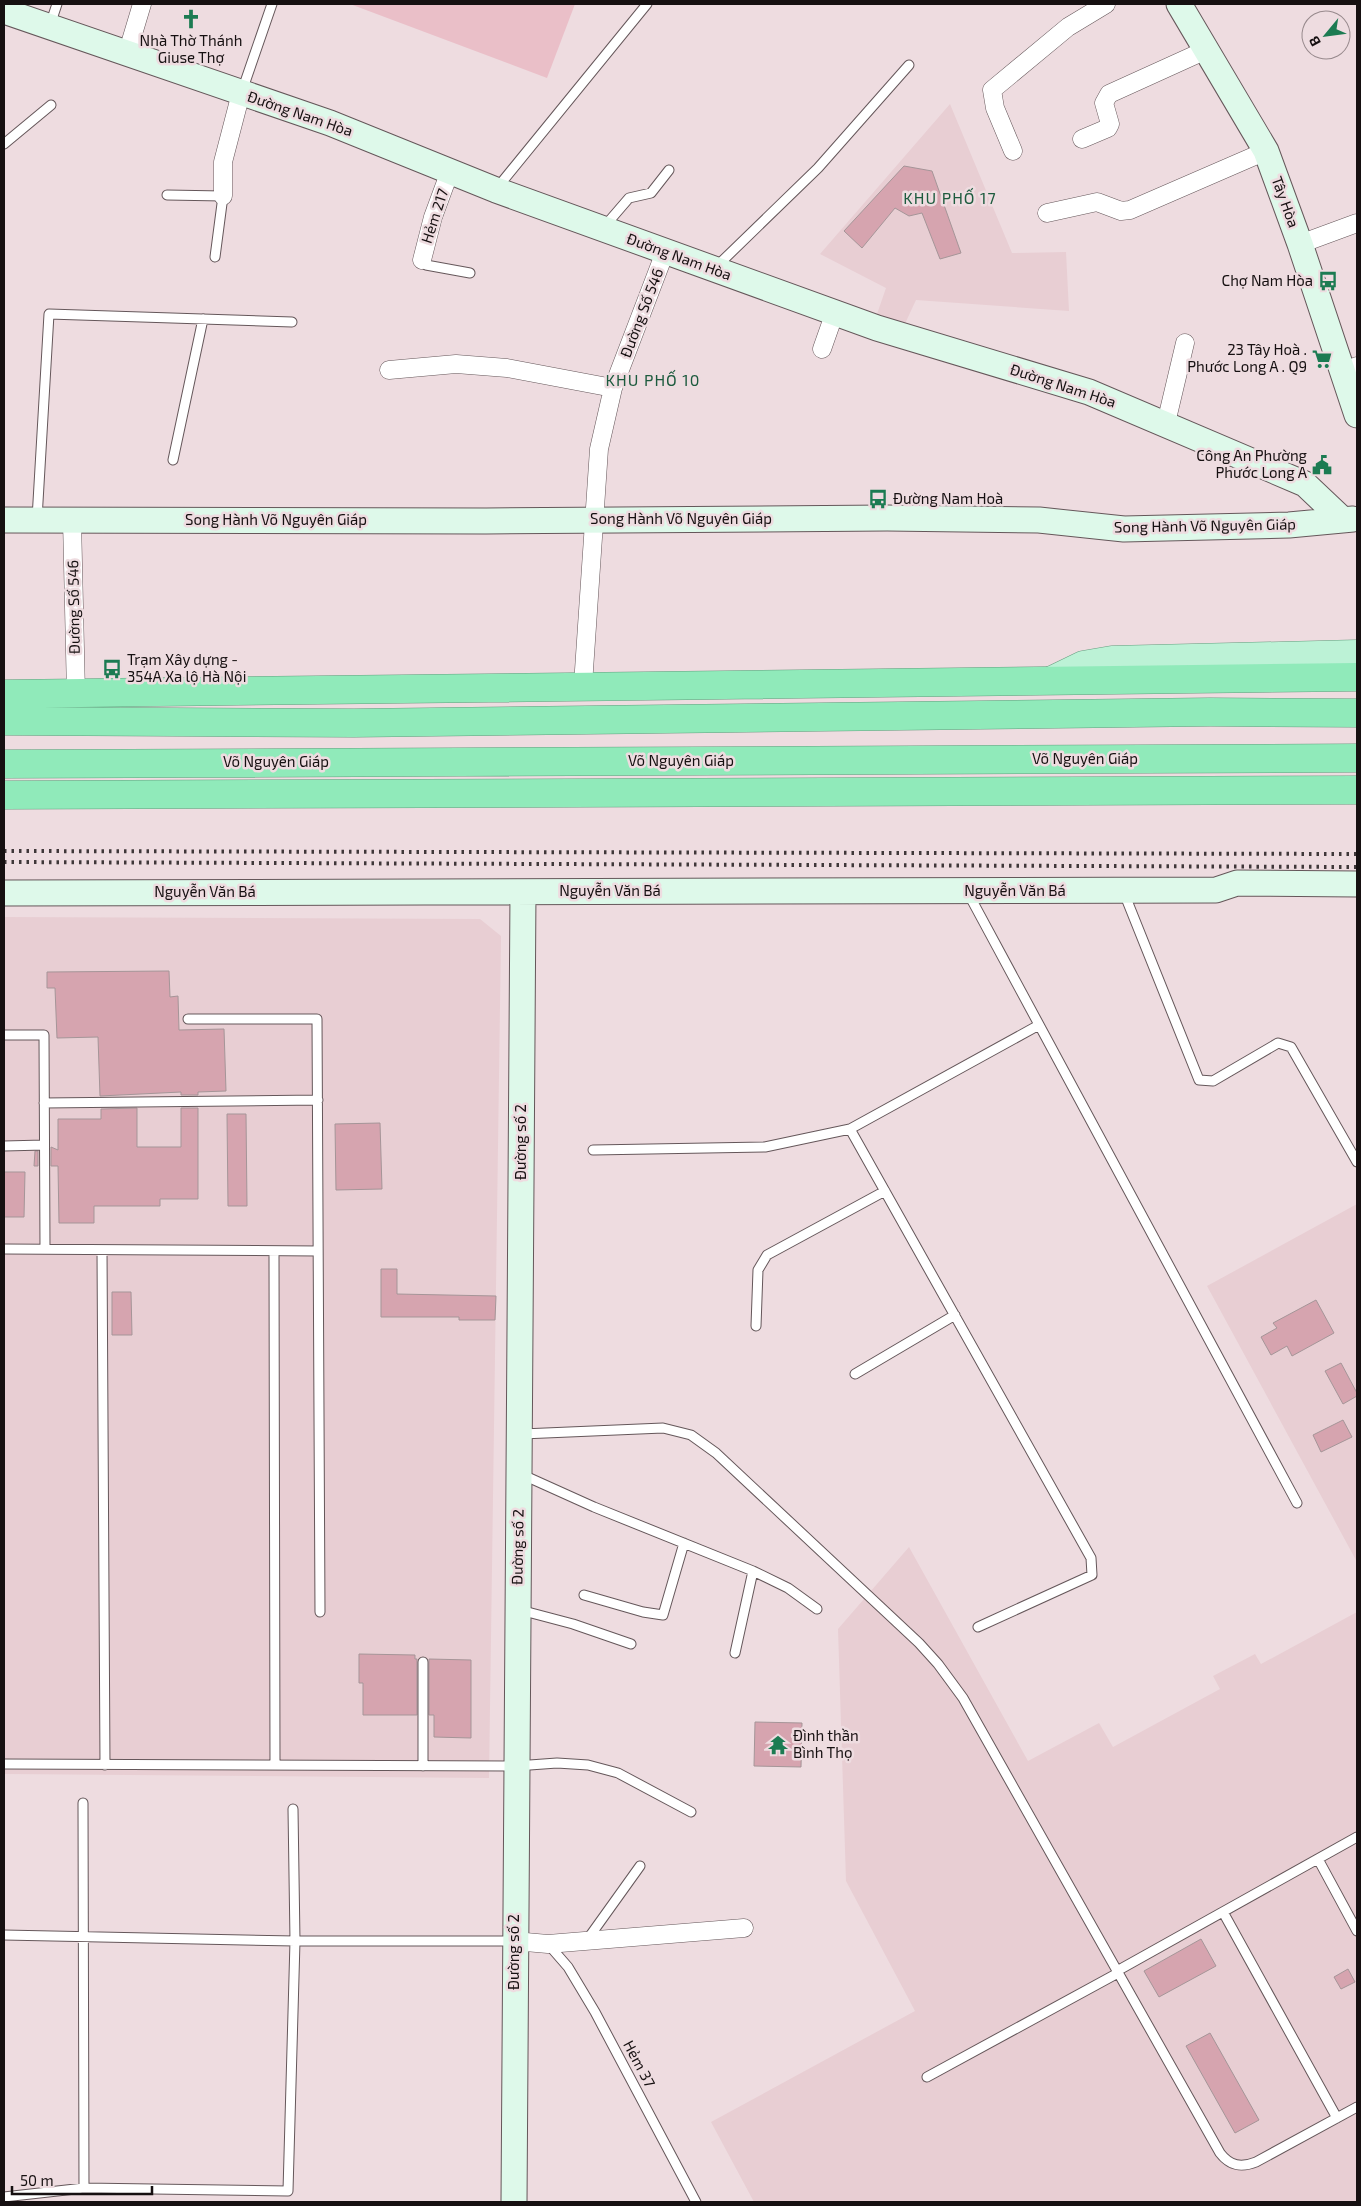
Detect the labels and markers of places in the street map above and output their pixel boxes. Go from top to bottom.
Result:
church icon: Nhà Thờ Thánh Giuse Thợ [180,8,202,30]
place label: Nhà Thờ Thánh Giuse Thợ [140,31,242,66]
bus stop icon: Chợ Nam Hòa [1317,270,1339,292]
place label: Chợ Nam Hòa [1222,271,1313,289]
place label: 23 Tây Hoà . Phước Long A . Q9 [1187,340,1307,376]
supermarket icon: 23 Tây Hoà . Phước Long A . Q9 [1311,348,1333,370]
place label: Công An Phường Phước Long A [1196,446,1308,481]
public building icon: Công An Phường Phước Long A [1311,454,1333,476]
bus stop icon: Đường Nam Hoà [867,488,889,510]
place label: Đường Nam Hoà [893,489,1003,507]
place label: Trạm Xây dựng - 354A Xa lộ Hà Nội [127,650,246,685]
bus stop icon: Trạm Xây dựng - 354A Xa lộ Hà Nội [101,658,123,680]
place label: Đình thần Bình Thọ [793,1726,859,1761]
temple icon: Đình thần Bình Thọ [767,1734,789,1756]

